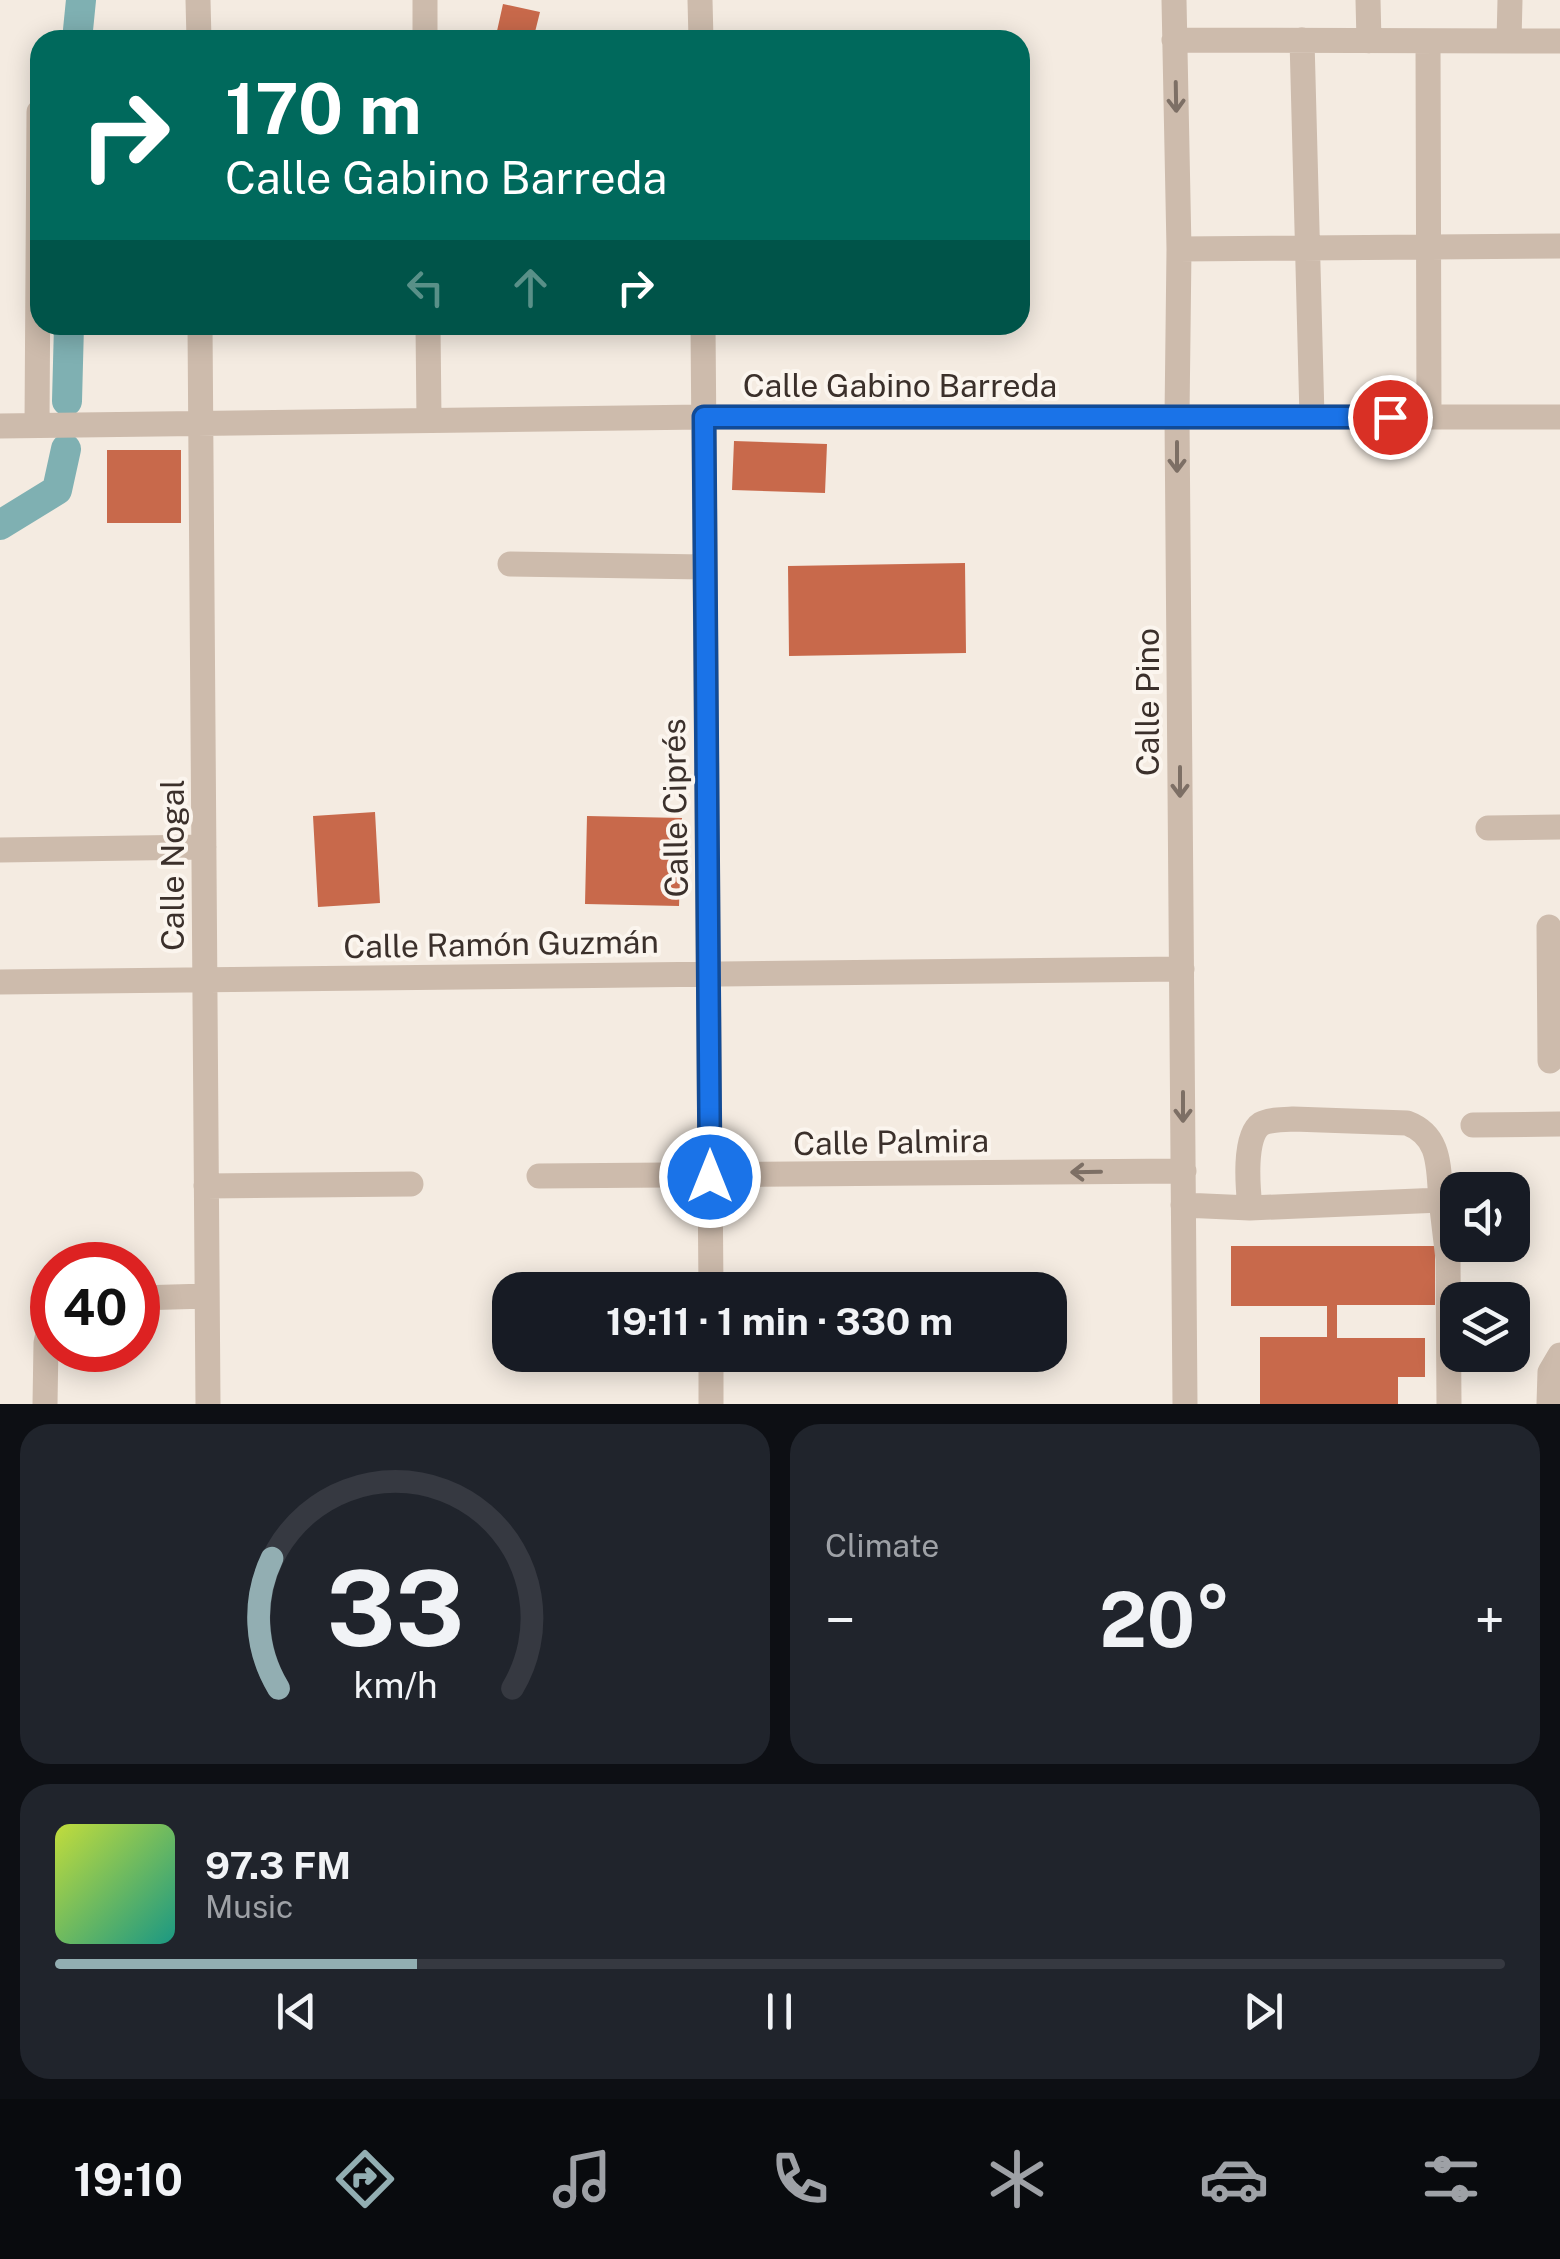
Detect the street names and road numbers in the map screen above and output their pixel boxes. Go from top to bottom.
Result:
street label: Calle Gabino Barreda [743,367,1057,404]
street label: Calle Pino [1129,628,1166,776]
street label: Calle Ciprés [655,718,695,898]
street label: Calle Nogal [154,779,191,951]
street label: Calle Ramón Guzmán [343,923,659,965]
street label: Calle Palmira [793,1122,989,1162]

